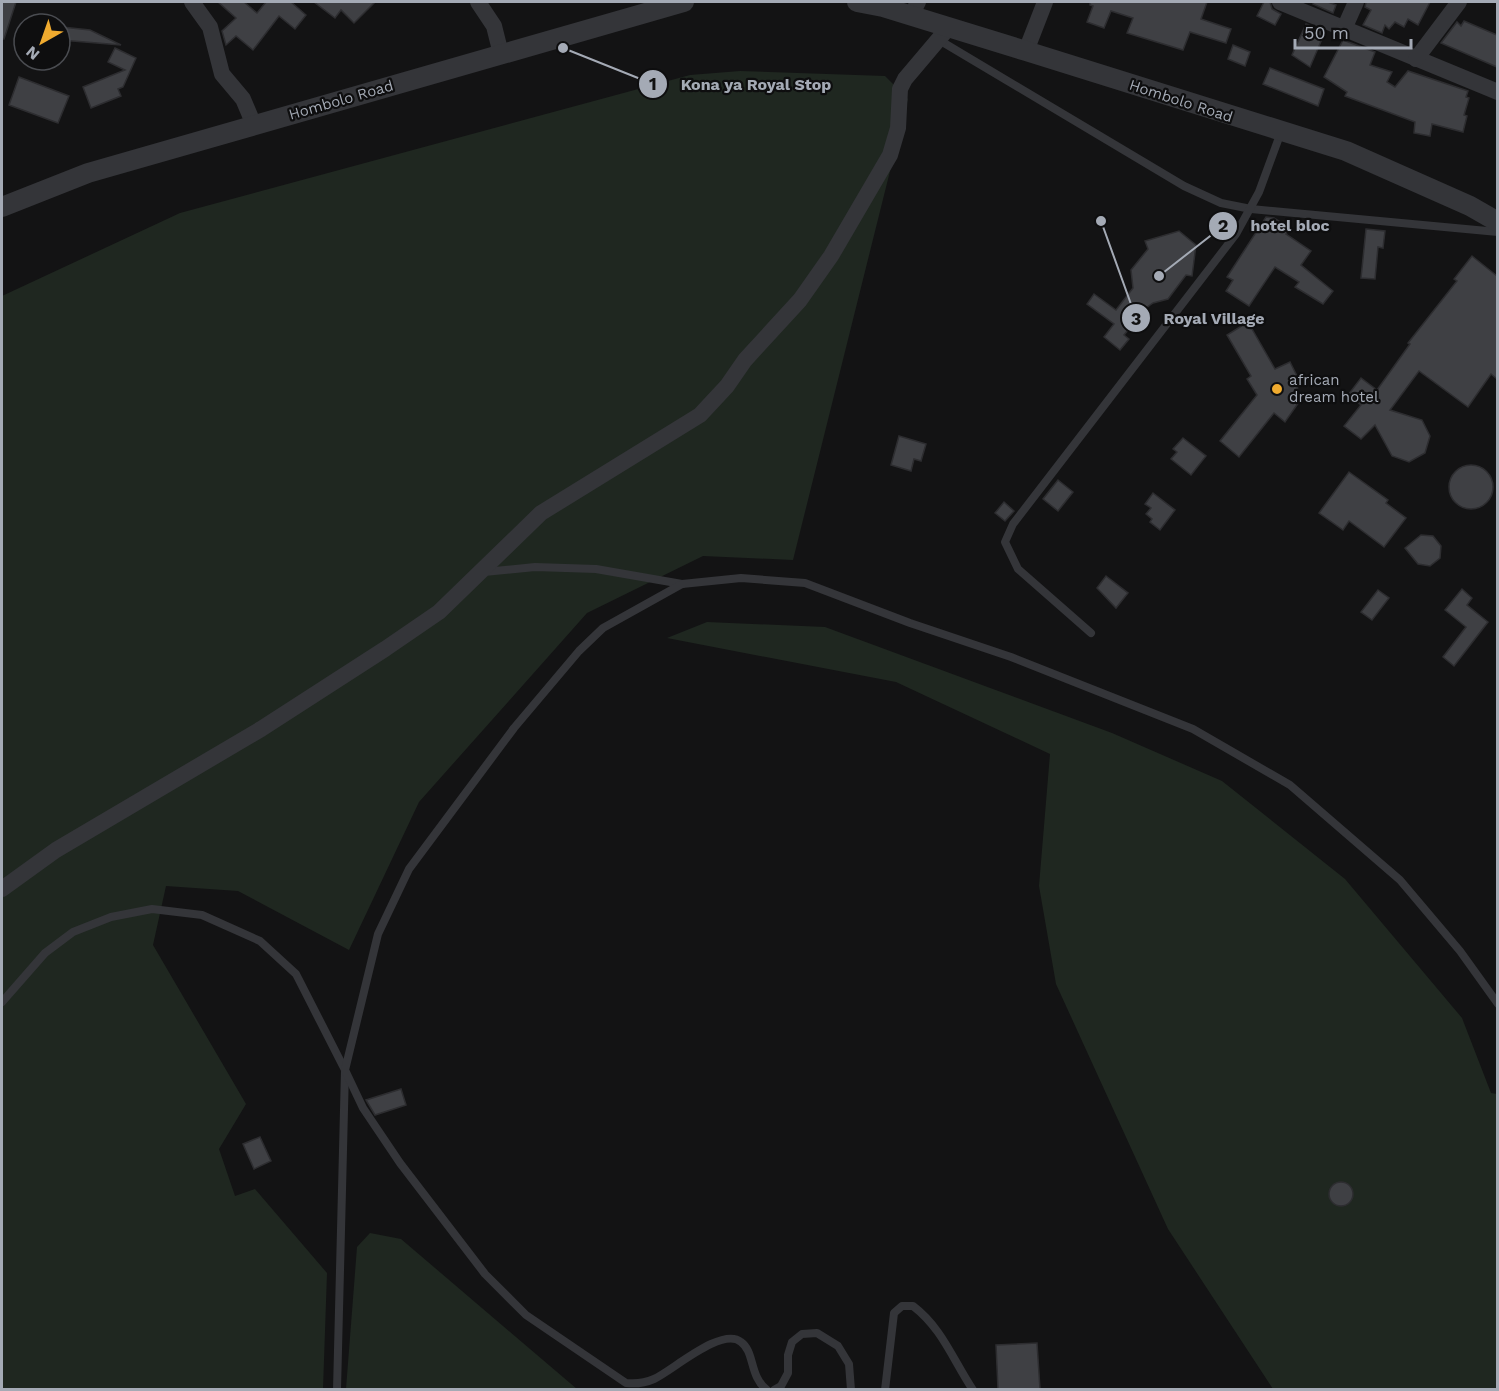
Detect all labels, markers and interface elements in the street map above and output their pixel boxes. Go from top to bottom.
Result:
north arrow [12,12,72,72]
scale bar [1295,12,1410,50]
text: 50 m [1304,22,1349,43]
text: N [22,42,43,64]
callout: Kona ya Royal Stop [638,67,844,101]
text: 1 [649,73,657,94]
text: Kona ya Royal Stop [681,75,831,94]
street label: Hombolo Road [287,76,395,124]
street label: Hombolo Road [1127,76,1235,126]
callout: hotel bloc [1208,209,1341,243]
text: 2 [1218,215,1228,236]
text: hotel bloc [1250,216,1330,235]
callout: Royal Village [1121,301,1277,335]
text: 3 [1131,308,1141,329]
text: Royal Village [1163,309,1265,328]
place label: african dream hotel [1289,371,1379,406]
marker: african dream hotel [1270,382,1284,396]

